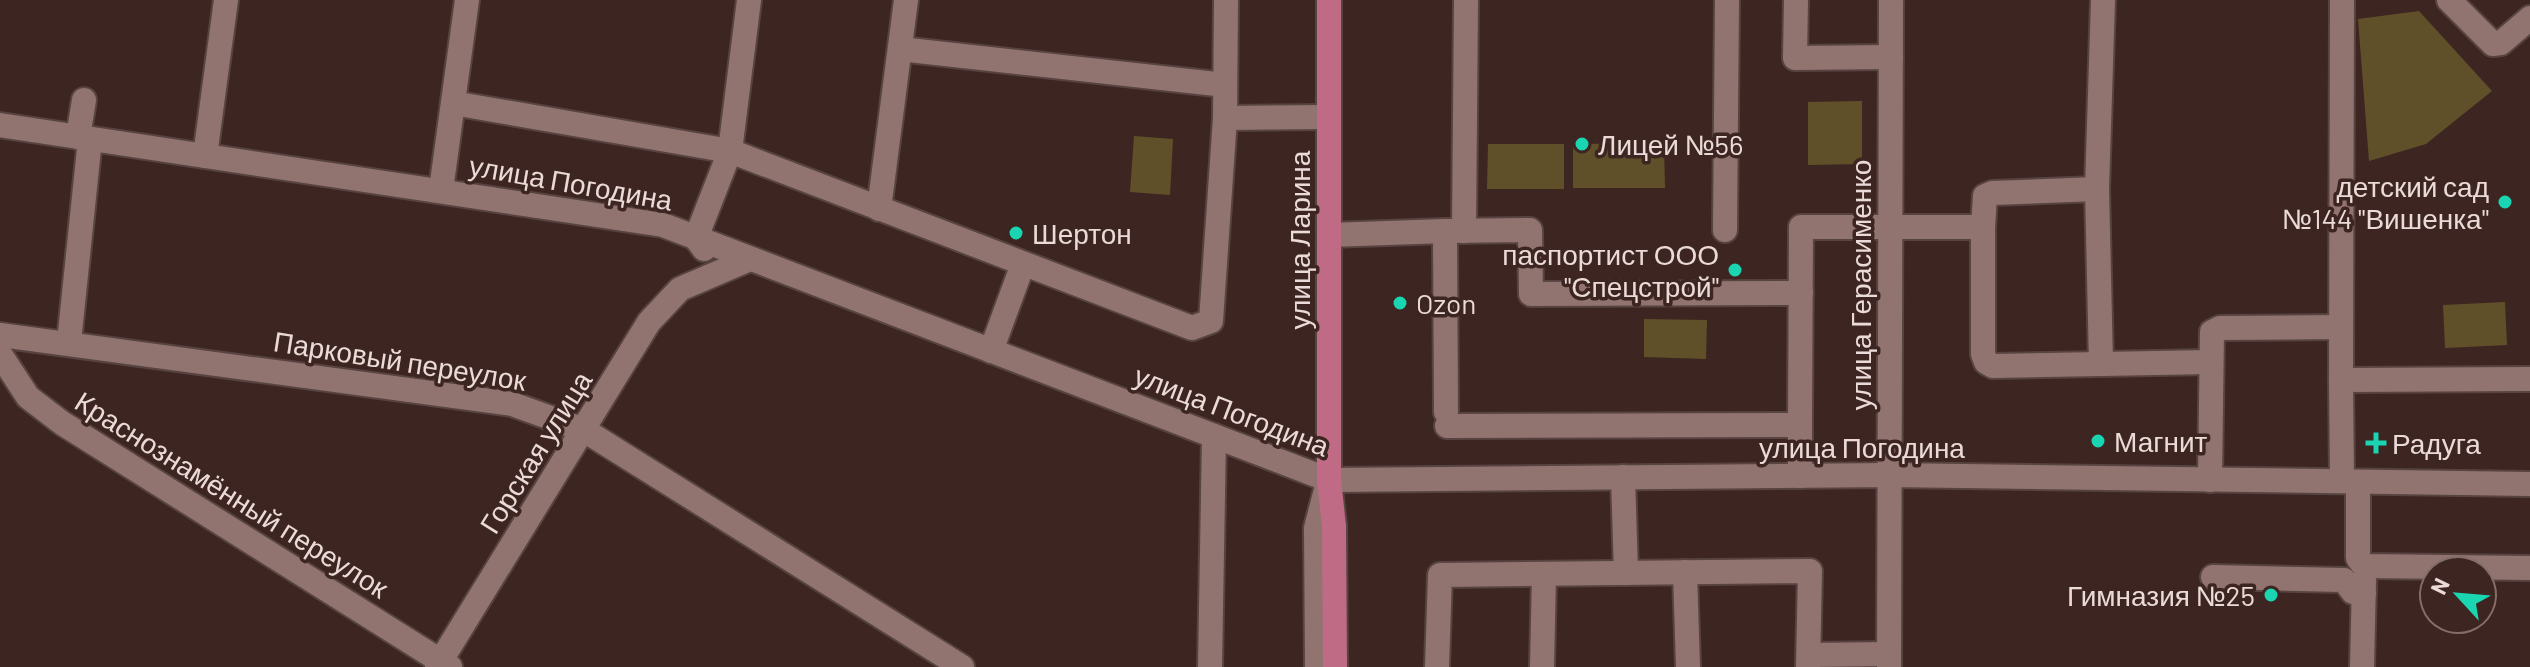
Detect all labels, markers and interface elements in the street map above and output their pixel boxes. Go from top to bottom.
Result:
place label: Лицей №56 [1598,127,1743,161]
marker: Лицей №56 [1573,135,1591,153]
street label: улица Погодина [467,147,676,217]
street label: улица Ларина [1282,150,1316,329]
street label: улица Герасименко [1843,160,1877,410]
place label: детский сад №144 "Вишенка" [2282,169,2489,235]
marker: детский сад №144 "Вишенка" [2496,193,2514,211]
place label: Шертон [1032,216,1132,250]
marker: Шертон [1007,224,1025,242]
place label: паспортист ООО "Спецстрой" [1502,237,1719,303]
marker: паспортист ООО "Спецстрой" [1726,261,1744,279]
place label: Ozon [1416,286,1476,320]
marker: Ozon [1391,294,1409,312]
street label: Парковый переулок [271,323,529,397]
street label: улица Погодина [1130,357,1335,463]
street label: Горская улица [472,364,599,539]
street label: Краснознамённый переулок [69,384,395,605]
place label: Магнит [2114,424,2208,458]
place label: Радуга [2392,426,2481,460]
street label: улица Погодина [1759,430,1965,464]
marker: Магнит [2089,432,2107,450]
marker: Радуга [2367,434,2385,452]
north arrow [2418,555,2498,635]
text: N [2424,574,2454,598]
place label: Гимназия №25 [2067,578,2255,612]
marker: Гимназия №25 [2262,586,2280,604]

